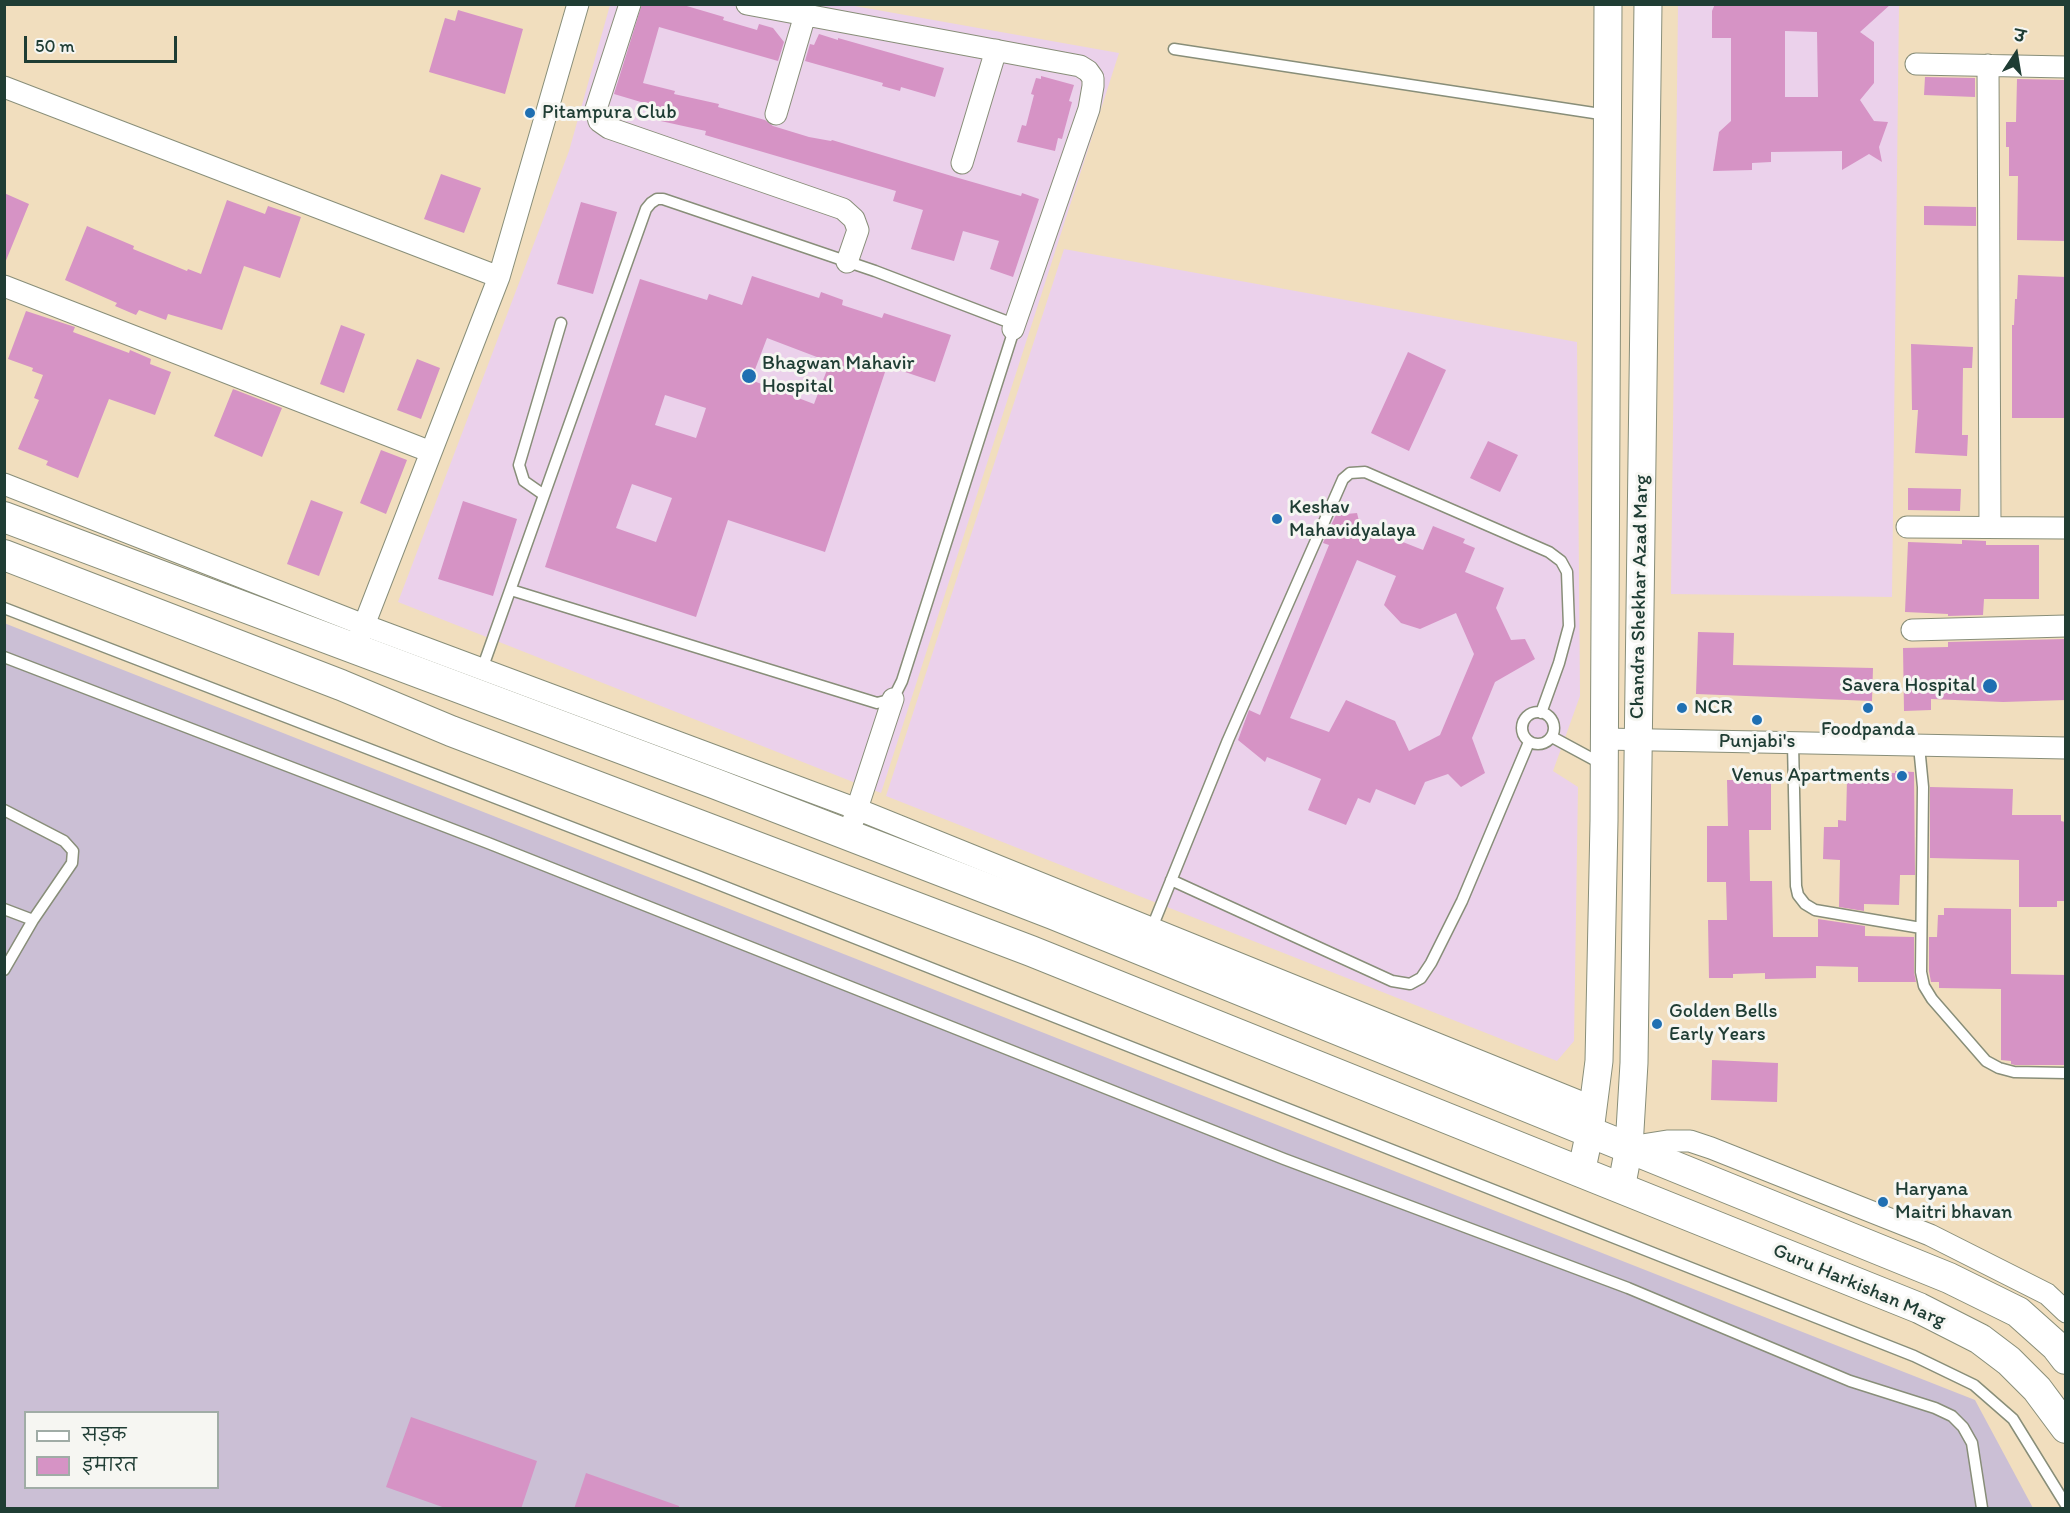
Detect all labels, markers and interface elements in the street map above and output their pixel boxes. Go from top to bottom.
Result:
scale bar [27,24,180,62]
north arrow [1986,24,2046,84]
text: उ [2013,26,2027,46]
text: 50 m [35,35,75,57]
place label: Pitampura Club [542,101,677,125]
marker: Pitampura Club [523,106,537,120]
place label: Bhagwan Mahavir Hospital [762,352,915,399]
marker: Bhagwan Mahavir Hospital [740,367,758,385]
street label: Chandra Shekhar Azad Marg [1626,475,1654,719]
place label: Keshav Mahavidyalaya [1289,496,1416,543]
marker: Keshav Mahavidyalaya [1270,512,1284,526]
place label: Savera Hospital [1842,674,1976,698]
marker: Savera Hospital [1981,677,1999,695]
place label: NCR [1694,696,1733,720]
marker: NCR [1675,701,1689,715]
marker: Foodpanda [1861,701,1875,715]
marker: Punjabi's [1750,713,1764,727]
place label: Foodpanda [1821,718,1915,742]
place label: Punjabi's [1719,730,1795,754]
place label: Venus Apartments [1732,764,1890,788]
marker: Venus Apartments [1895,769,1909,783]
place label: Golden Bells Early Years [1669,1000,1778,1047]
marker: Golden Bells Early Years [1650,1017,1664,1031]
place label: Haryana Maitri bhavan [1895,1178,2012,1225]
marker: Haryana Maitri bhavan [1876,1195,1890,1209]
street label: Guru Harkishan Marg [1769,1239,1949,1333]
legend [24,1411,219,1489]
text: सड़क [82,1424,126,1446]
text: इमारत [82,1454,137,1476]

